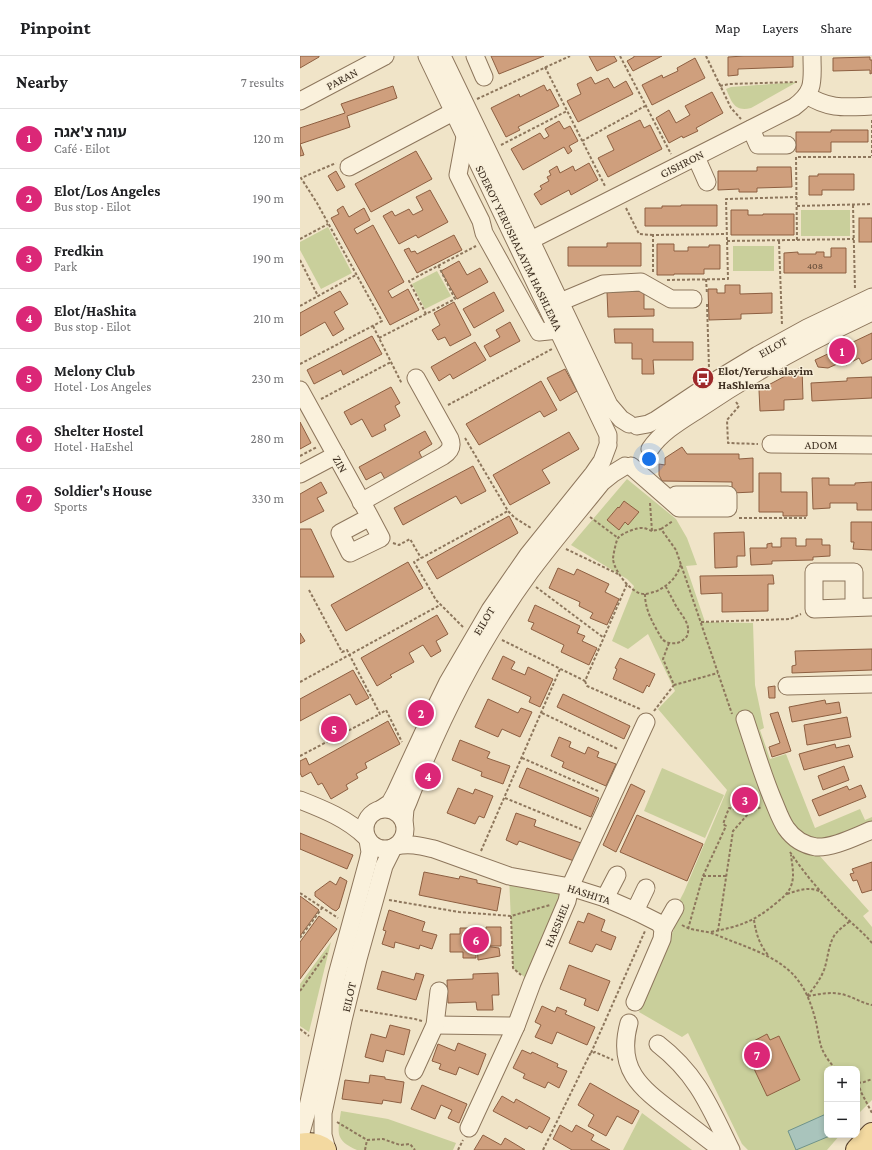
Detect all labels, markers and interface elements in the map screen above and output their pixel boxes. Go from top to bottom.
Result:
text: Pinpoint [20,17,91,38]
text: Map [715,20,740,36]
text: Layers [762,20,799,36]
text: Share [821,20,852,36]
street label: PARAN [324,65,360,93]
text: Nearby [16,73,68,92]
text: 7 results [241,75,284,90]
text: עוגה צ'אגה [54,124,127,140]
text: 1 [27,131,31,146]
text: 120 m [253,131,284,146]
text: Café · Eilot [54,141,110,156]
street label: GISHRON [658,147,706,181]
street label: SDEROT YERUSHALAYIM HASHLEMA [473,163,565,333]
text: Elot/Los Angeles [54,183,160,199]
text: 2 [26,191,32,206]
text: 190 m [253,191,284,206]
text: Bus stop · Eilot [54,199,131,214]
text: Fredkin [54,243,104,259]
text: 3 [26,251,32,266]
text: 190 m [253,251,284,266]
text: Park [54,259,77,274]
house number: 408 [807,260,823,271]
text: Elot/HaShita [54,303,137,319]
text: 4 [25,311,33,326]
text: 210 m [253,311,284,326]
text: Bus stop · Eilot [54,319,131,334]
street label: EILOT [756,333,790,361]
pin: 1 [829,336,855,366]
text: Melony Club [54,363,135,379]
place label: Elot/Yerushalayim HaShlema [718,364,814,392]
bus stop icon: Elot/Yerushalayim HaShlema [690,365,716,391]
text: 5 [26,371,32,386]
text: 230 m [251,371,284,386]
text: Hotel · Los Angeles [54,379,151,394]
text: Shelter Hostel [54,423,143,439]
text: 6 [25,431,33,446]
text: 280 m [251,431,284,446]
street label: ADOM [805,438,837,452]
text: Hotel · HaEshel [54,439,133,454]
your location [639,449,659,469]
street label: ZIN [330,453,350,475]
text: Soldier's House [54,483,152,499]
text: 7 [26,491,32,506]
text: 330 m [251,491,284,506]
text: Sports [54,499,87,514]
street label: EILOT [470,604,498,638]
pin: 2 [408,698,434,728]
pin: 5 [321,714,347,744]
pin: 4 [415,761,441,791]
pin: 3 [732,785,758,815]
street label: HASHITA [566,880,613,908]
street label: HAESHEL [542,900,572,950]
pin: 6 [463,925,489,955]
street label: EILOT [339,980,359,1013]
pin: 7 [744,1040,770,1070]
map controls [824,1066,860,1138]
button: + [824,1066,860,1102]
button: − [824,1102,860,1138]

